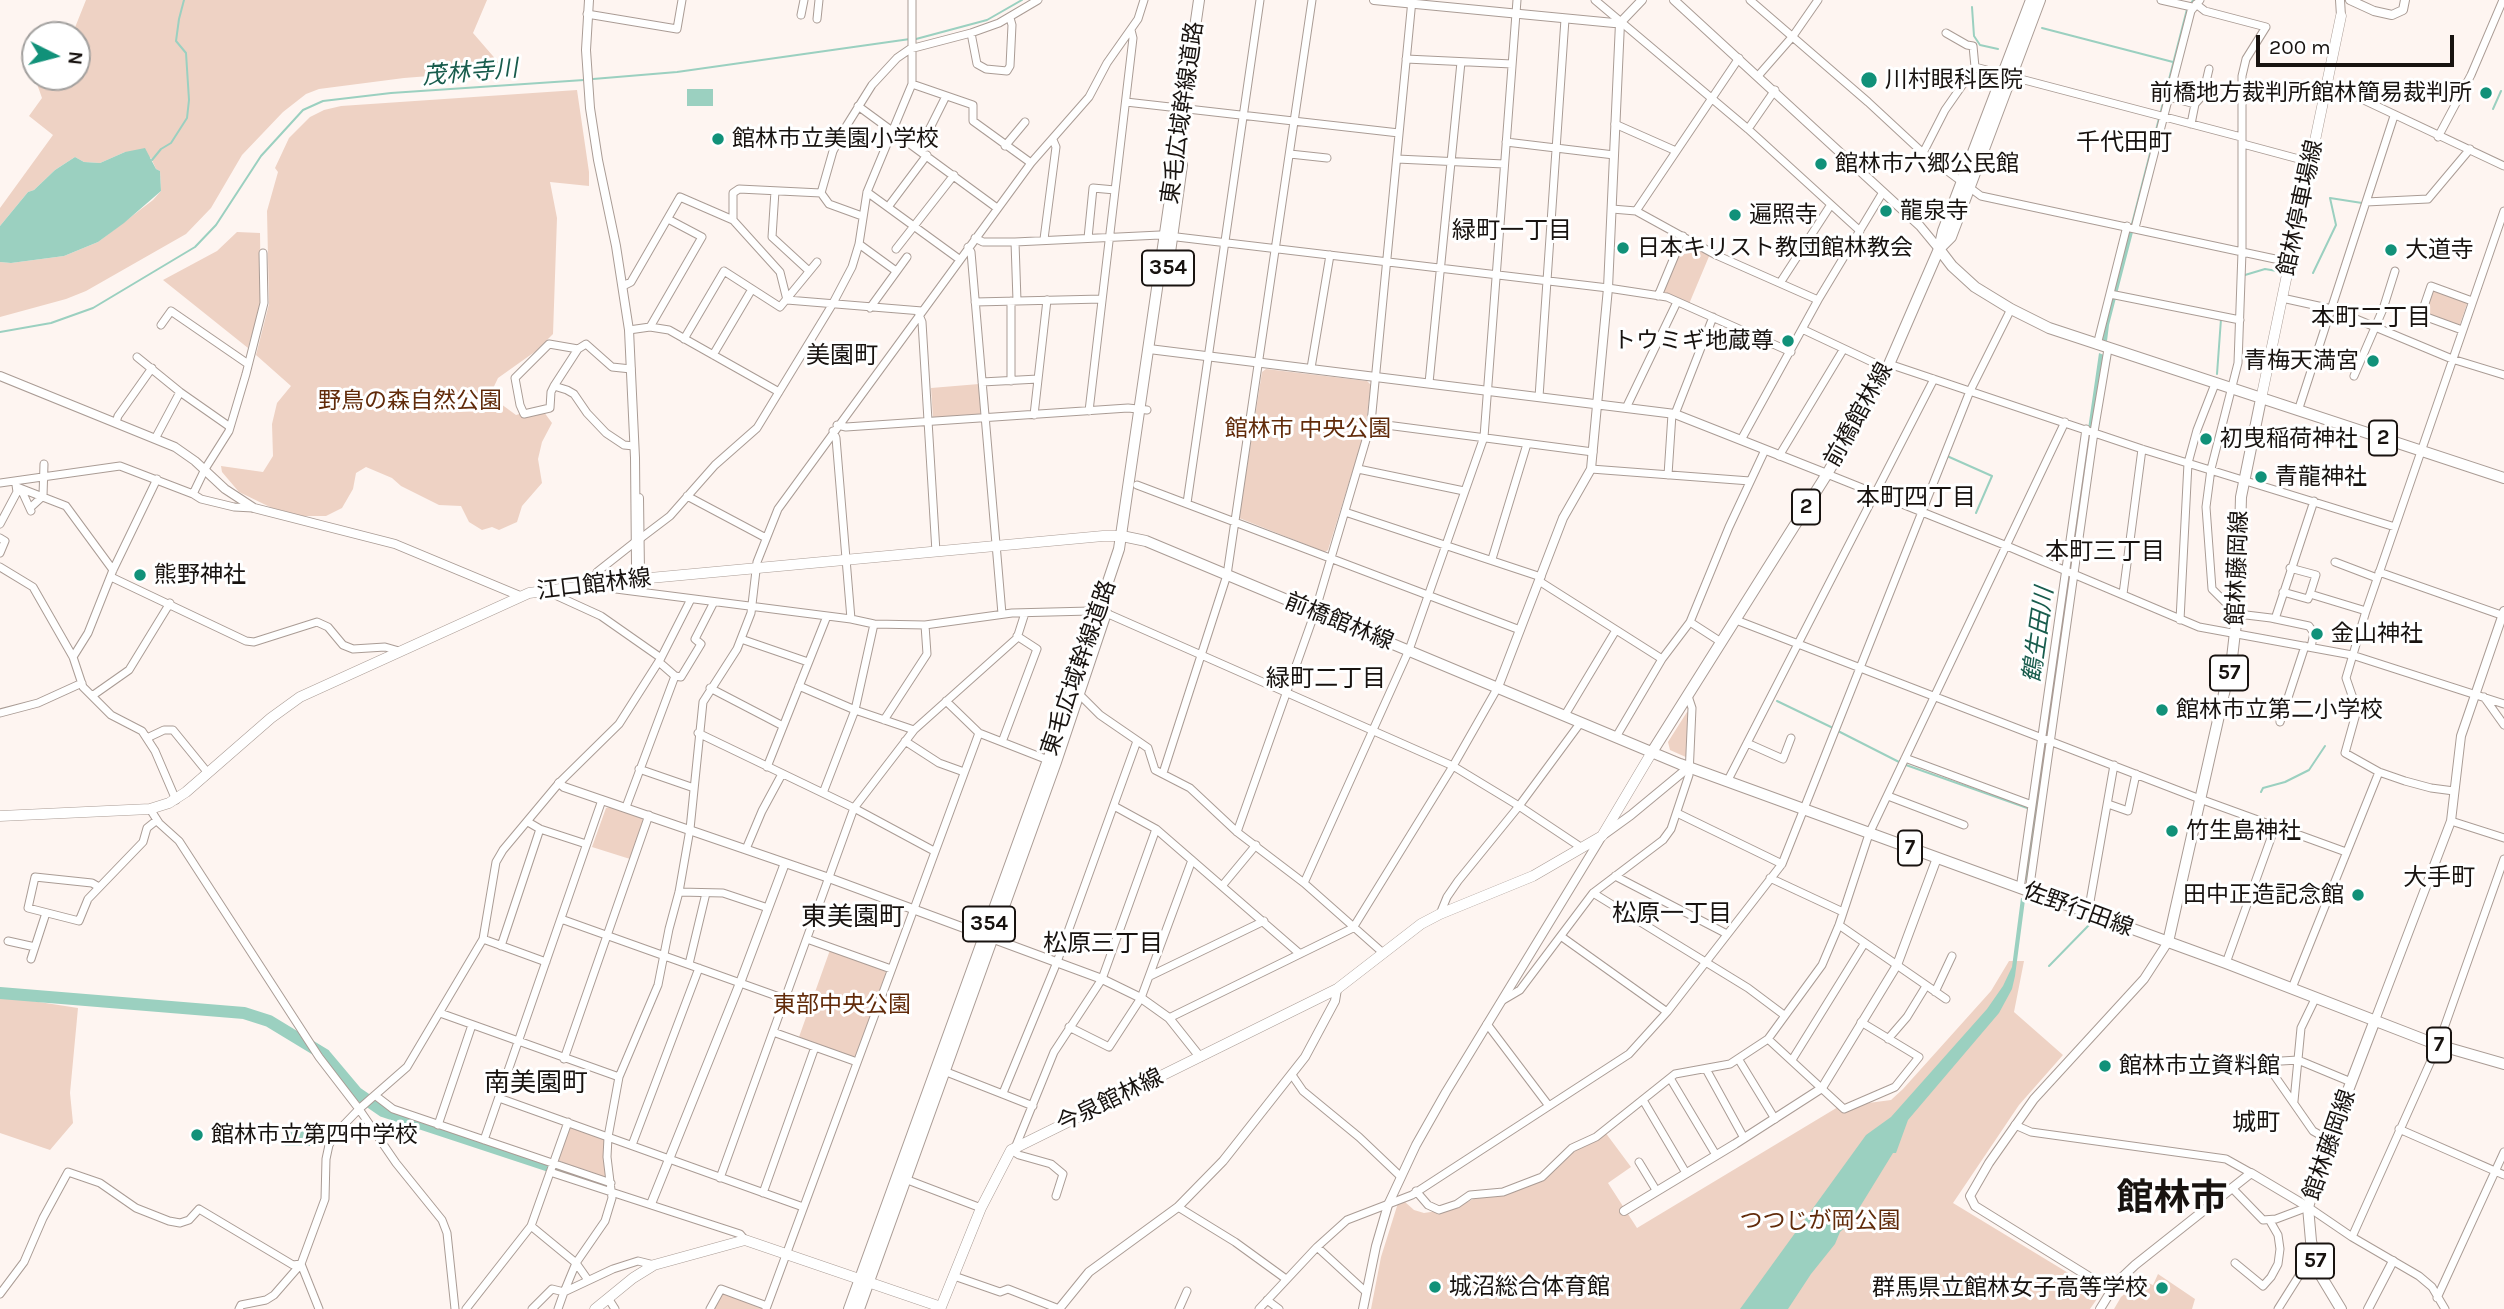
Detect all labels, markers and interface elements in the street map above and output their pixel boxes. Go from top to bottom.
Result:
street label: 東毛広域幹線道路 [1157,20,1209,206]
north arrow [21,21,91,91]
scale bar [2259,21,2457,65]
text: 200 m [2269,35,2331,59]
text: N [63,50,87,66]
water label: 茂林寺川 [421,54,519,92]
place label: 川村眼科医院 [1885,66,2023,94]
marker: 川村眼科医院 [1859,70,1879,90]
place label: 前橋地方裁判所館林簡易裁判所 [2150,79,2472,107]
marker: 前橋地方裁判所館林簡易裁判所 [2478,85,2494,101]
place label: 館林市立美園小学校 [732,125,939,153]
district label: 千代田町 [2076,129,2172,157]
marker: 館林市立美園小学校 [710,131,726,147]
street label: 館林停車場線 [2273,138,2329,278]
place label: 館林市六郷公民館 [1835,150,2019,178]
marker: 館林市六郷公民館 [1813,156,1829,172]
place label: 龍泉寺 [1900,197,1969,225]
place label: 遍照寺 [1749,201,1818,229]
marker: 龍泉寺 [1878,203,1894,219]
marker: 遍照寺 [1727,207,1743,223]
district label: 緑町一丁目 [1452,217,1572,245]
place label: 日本キリスト教団館林教会 [1637,234,1913,262]
place label: 大道寺 [2405,236,2474,264]
marker: 日本キリスト教団館林教会 [1615,240,1631,256]
marker: 大道寺 [2383,242,2399,258]
road number: 354 [1142,250,1194,286]
district label: 本町二丁目 [2311,304,2431,332]
place label: トウミギ地蔵尊 [1613,327,1774,355]
marker: トウミギ地蔵尊 [1780,333,1796,349]
district label: 美園町 [806,342,878,370]
place label: 青梅天満宮 [2244,347,2359,375]
marker: 青梅天満宮 [2365,353,2381,369]
street label: 前橋館林線 [1819,358,1899,472]
park label: 野鳥の森自然公園 [318,387,502,415]
park label: 館林市 中央公園 [1225,415,1391,443]
road number: 2 [2369,420,2397,456]
place label: 初曳稲荷神社 [2220,425,2358,453]
marker: 初曳稲荷神社 [2198,431,2214,447]
place label: 青龍神社 [2275,463,2367,491]
marker: 青龍神社 [2253,469,2269,485]
district label: 本町四丁目 [1856,484,1976,512]
road number: 2 [1792,490,1820,524]
street label: 館林藤岡線 [2222,510,2254,626]
district label: 本町三丁目 [2045,538,2165,566]
place label: 熊野神社 [154,561,246,589]
street label: 江口館林線 [535,564,653,606]
marker: 熊野神社 [132,567,148,583]
street label: 東毛広域幹線道路 [1036,577,1122,759]
water label: 鶴生田川 [2018,585,2060,685]
street label: 前橋館林線 [1281,588,1397,656]
place label: 金山神社 [2331,620,2423,648]
marker: 金山神社 [2309,626,2325,642]
road number: 57 [2210,656,2248,690]
district label: 緑町二丁目 [1266,665,1386,693]
place label: 館林市立第二小学校 [2176,696,2383,724]
marker: 館林市立第二小学校 [2154,702,2170,718]
place label: 竹生島神社 [2186,817,2301,845]
marker: 竹生島神社 [2164,823,2180,839]
road number: 7 [1898,830,1922,866]
district label: 大手町 [2403,864,2475,892]
street label: 佐野行田線 [2019,877,2137,943]
place label: 田中正造記念館 [2183,881,2344,909]
marker: 田中正造記念館 [2350,887,2366,903]
district label: 松原一丁目 [1612,900,1732,928]
district label: 東美園町 [801,902,905,934]
road number: 354 [963,906,1015,942]
district label: 松原三丁目 [1043,930,1163,958]
park label: 東部中央公園 [773,991,911,1019]
road number: 7 [2427,1028,2451,1062]
place label: 館林市立資料館 [2119,1052,2280,1080]
marker: 館林市立資料館 [2097,1058,2113,1074]
street label: 今泉館林線 [1052,1063,1168,1139]
district label: 南美園町 [484,1068,588,1100]
street label: 館林藤岡線 [2298,1086,2362,1204]
district label: 城町 [2232,1109,2280,1137]
place label: 館林市立第四中学校 [211,1121,418,1149]
marker: 館林市立第四中学校 [189,1127,205,1143]
district label: 館林市 [2117,1177,2227,1221]
park label: つつじが岡公園 [1740,1207,1900,1235]
road number: 57 [2296,1244,2334,1278]
place label: 城沼総合体育館 [1449,1273,1610,1301]
place label: 群馬県立館林女子高等学校 [1872,1274,2148,1302]
marker: 城沼総合体育館 [1427,1279,1443,1295]
marker: 群馬県立館林女子高等学校 [2154,1280,2170,1296]

